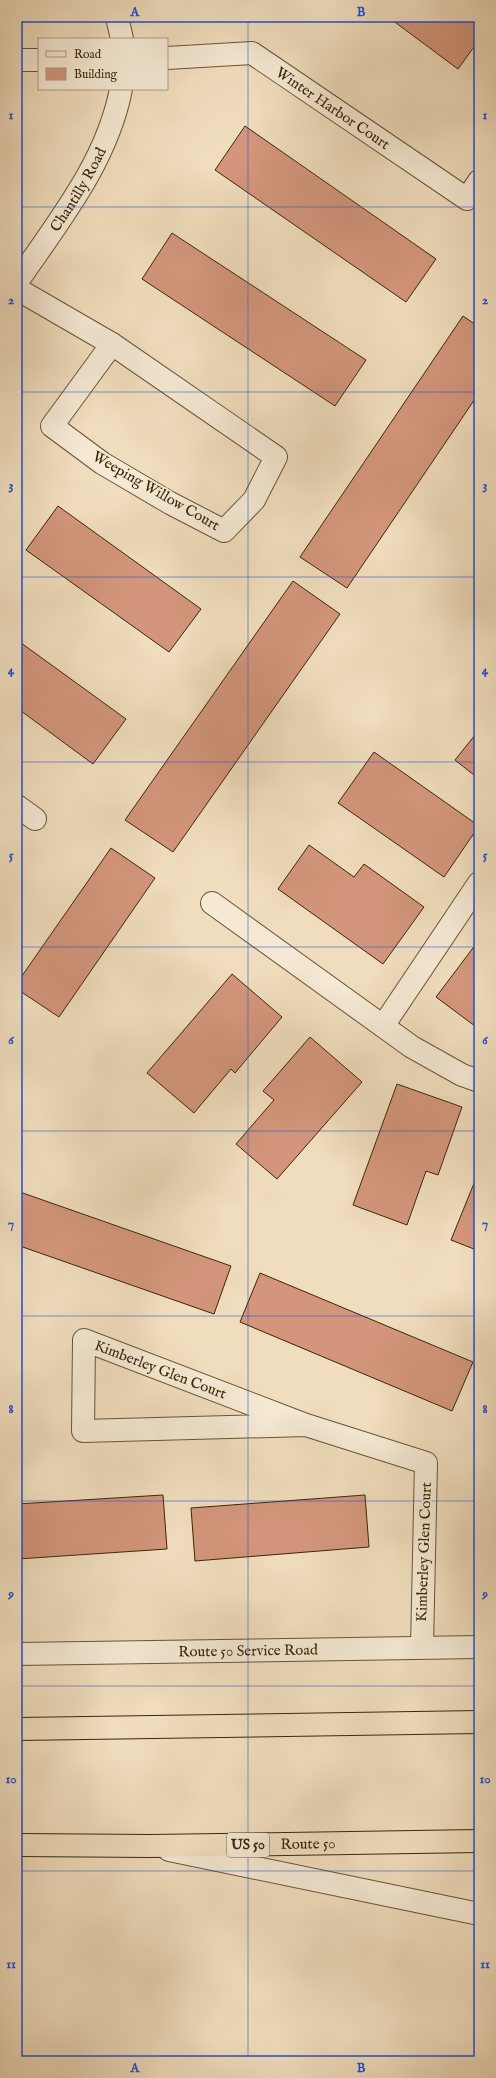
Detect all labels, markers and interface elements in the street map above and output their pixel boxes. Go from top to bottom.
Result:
text: A [130,4,141,21]
text: B [357,4,366,21]
legend [38,38,168,90]
text: Road [74,47,102,62]
street label: Winter Harbor Court [272,62,394,154]
text: Building [74,67,118,82]
text: 1 [9,107,14,124]
text: 1 [483,107,488,124]
street label: Chantilly Road [46,143,111,235]
text: 2 [8,292,14,309]
text: 2 [482,292,488,309]
street label: Weeping Willow Court [89,447,223,535]
text: 3 [9,477,14,494]
text: 3 [483,477,488,494]
text: 4 [8,662,15,679]
text: 4 [482,662,489,679]
text: 5 [9,847,14,864]
text: 5 [483,847,488,864]
text: 6 [8,1032,14,1049]
text: 6 [482,1032,488,1049]
text: 7 [8,1216,14,1233]
text: 7 [482,1216,488,1233]
street label: Kimberley Glen Court [92,1335,229,1403]
text: 8 [8,1401,14,1418]
text: 8 [482,1401,488,1418]
street label: Kimberley Glen Court [412,1482,436,1622]
text: 9 [7,1586,14,1603]
text: 9 [481,1586,488,1603]
street label: Route 50 Service Road [178,1640,319,1661]
text: 10 [5,1771,17,1788]
text: 10 [479,1771,491,1788]
road number: US 50 [227,1833,269,1857]
street label: Route 50 [280,1834,336,1854]
text: 11 [6,1956,16,1973]
text: 11 [480,1956,490,1973]
text: A [130,2060,141,2077]
text: B [357,2060,366,2077]

